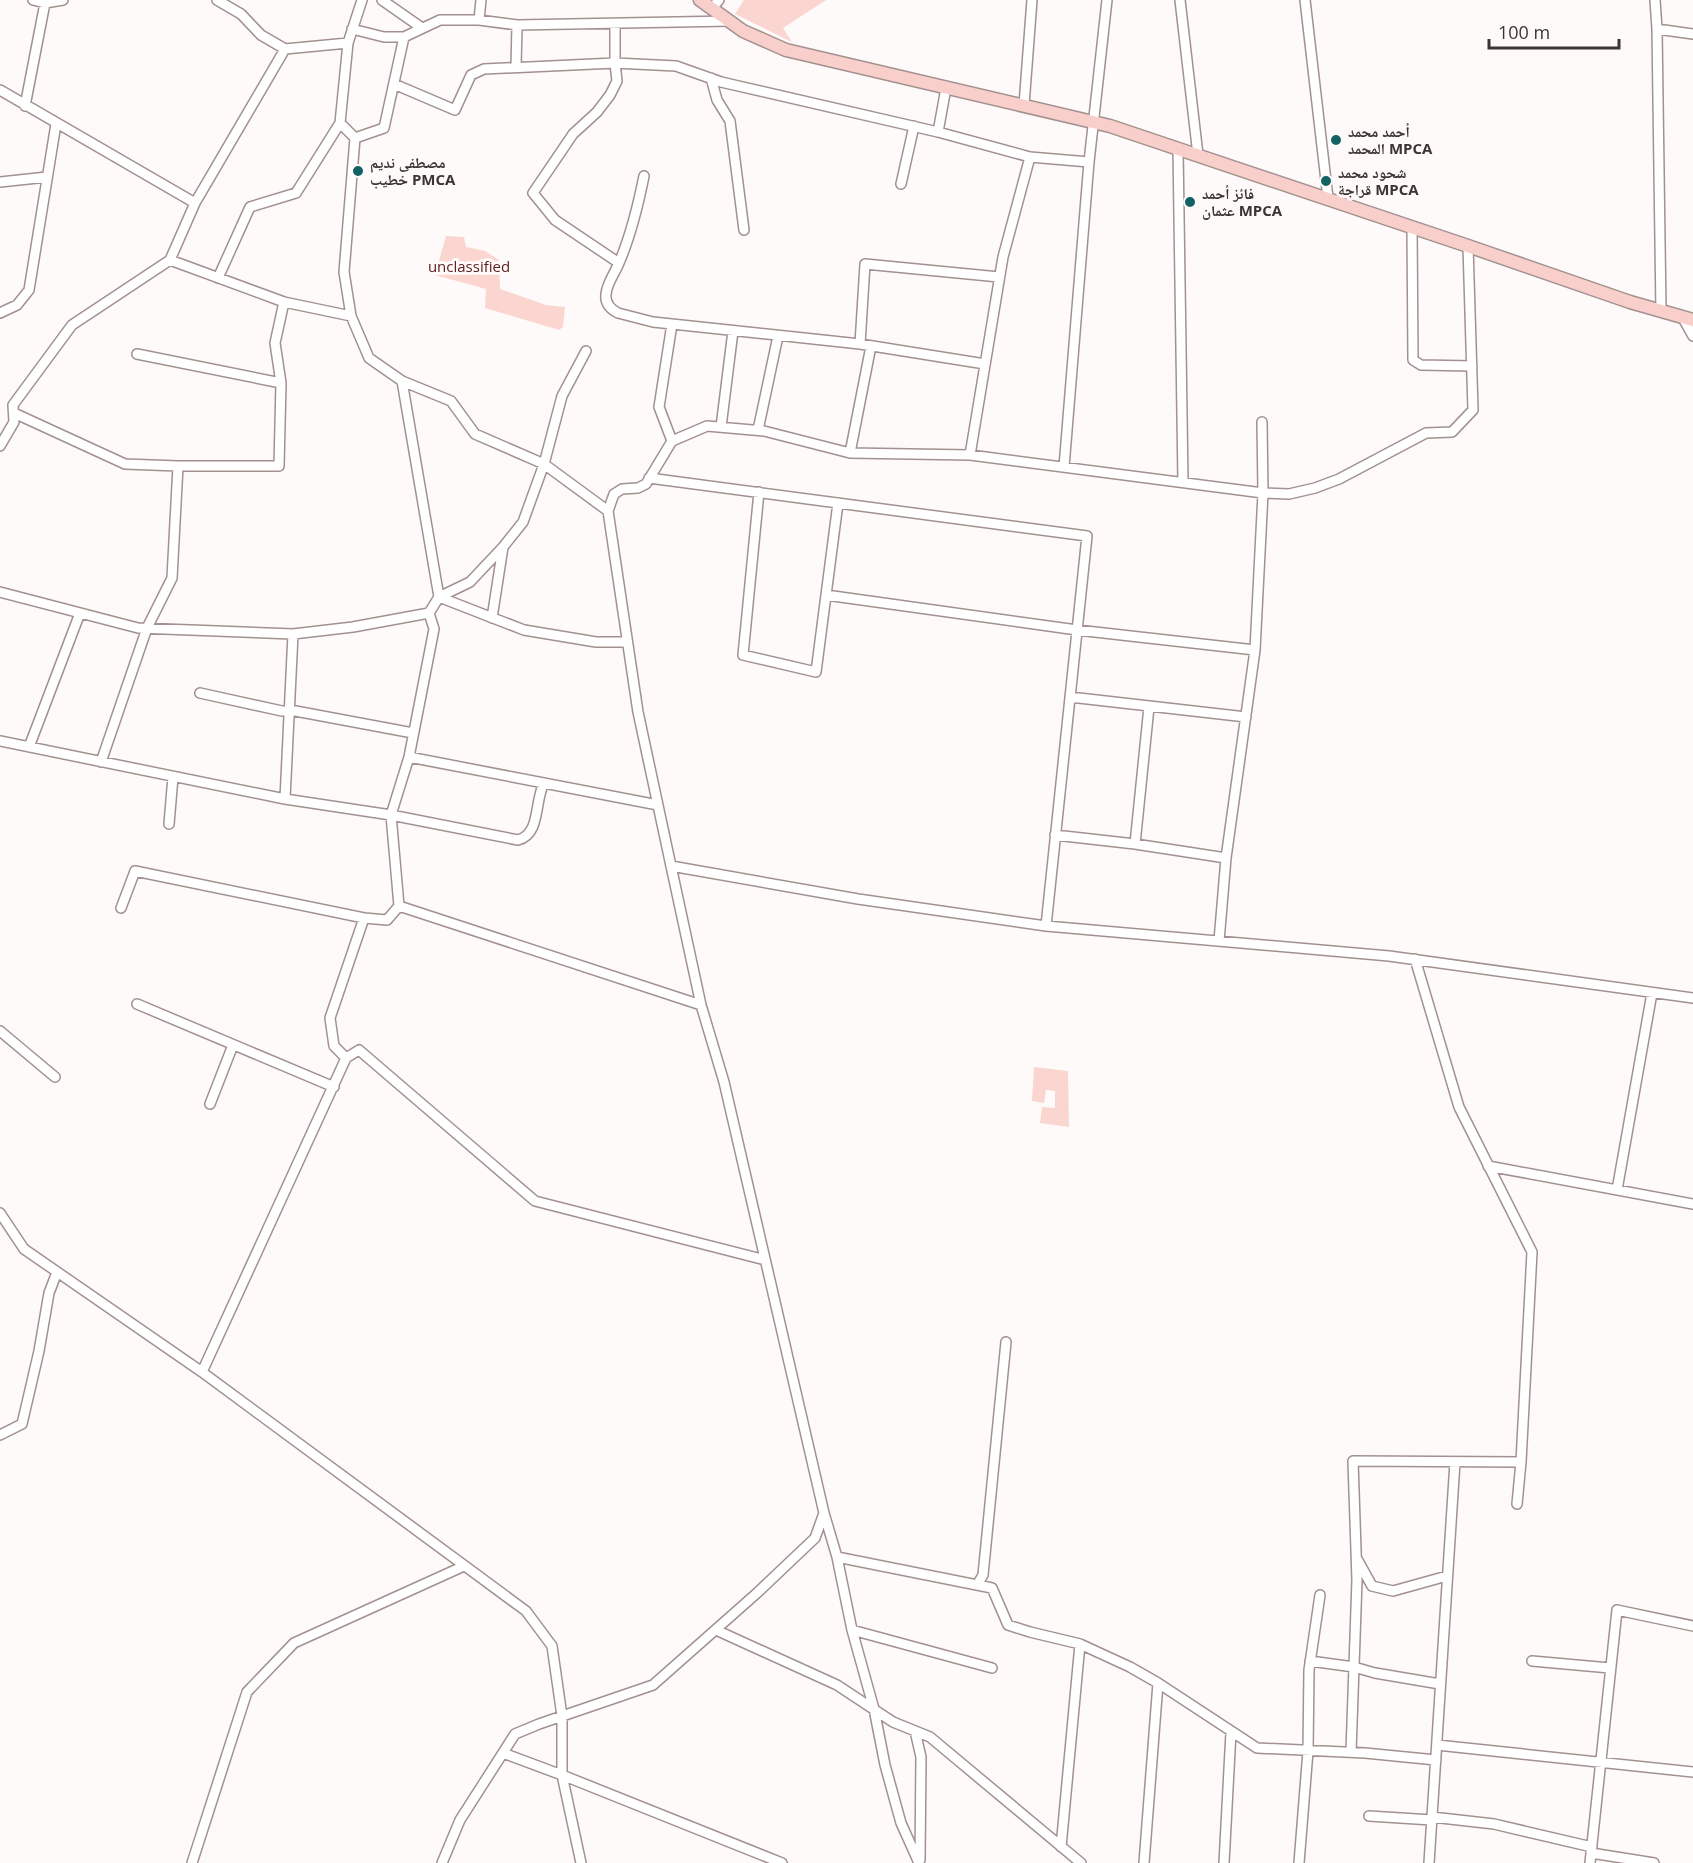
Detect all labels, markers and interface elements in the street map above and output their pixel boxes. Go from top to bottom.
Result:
scale bar [1489,12,1620,50]
text: 100 m [1498,20,1550,44]
place label: أحمد محمد المحمد MPCA [1348,121,1433,158]
marker: أحمد محمد المحمد MPCA [1329,133,1343,147]
place label: مصطفى نديم خطيب PMCA [370,152,456,189]
place label: شحود محمد قراجة MPCA [1338,162,1419,199]
marker: مصطفى نديم خطيب PMCA [351,164,365,178]
marker: شحود محمد قراجة MPCA [1319,174,1333,188]
place label: فائز أحمد عثمان MPCA [1202,183,1283,220]
marker: فائز أحمد عثمان MPCA [1183,195,1197,209]
park label: unclassified [428,256,510,276]

